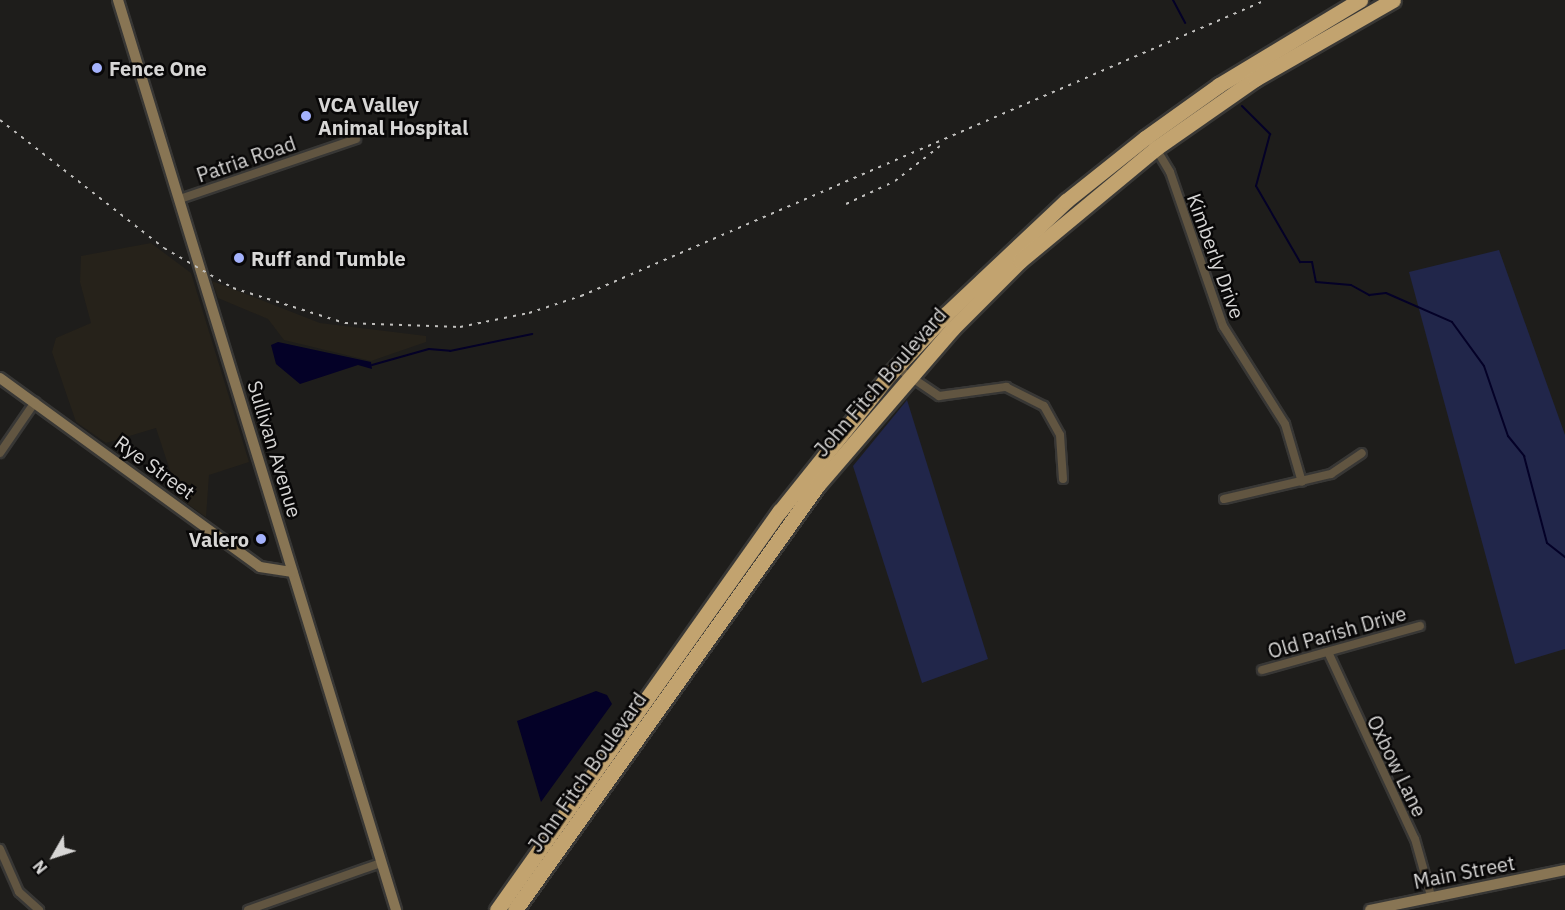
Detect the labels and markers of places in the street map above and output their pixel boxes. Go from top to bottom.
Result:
place label: Fence One [109,56,207,80]
marker: Fence One [90,61,104,75]
place label: VCA Valley Animal Hospital [318,92,468,139]
marker: VCA Valley Animal Hospital [299,109,313,123]
place label: Ruff and Tumble [251,246,406,270]
marker: Ruff and Tumble [232,251,246,265]
place label: Valero [189,527,249,551]
marker: Valero [254,532,268,546]

